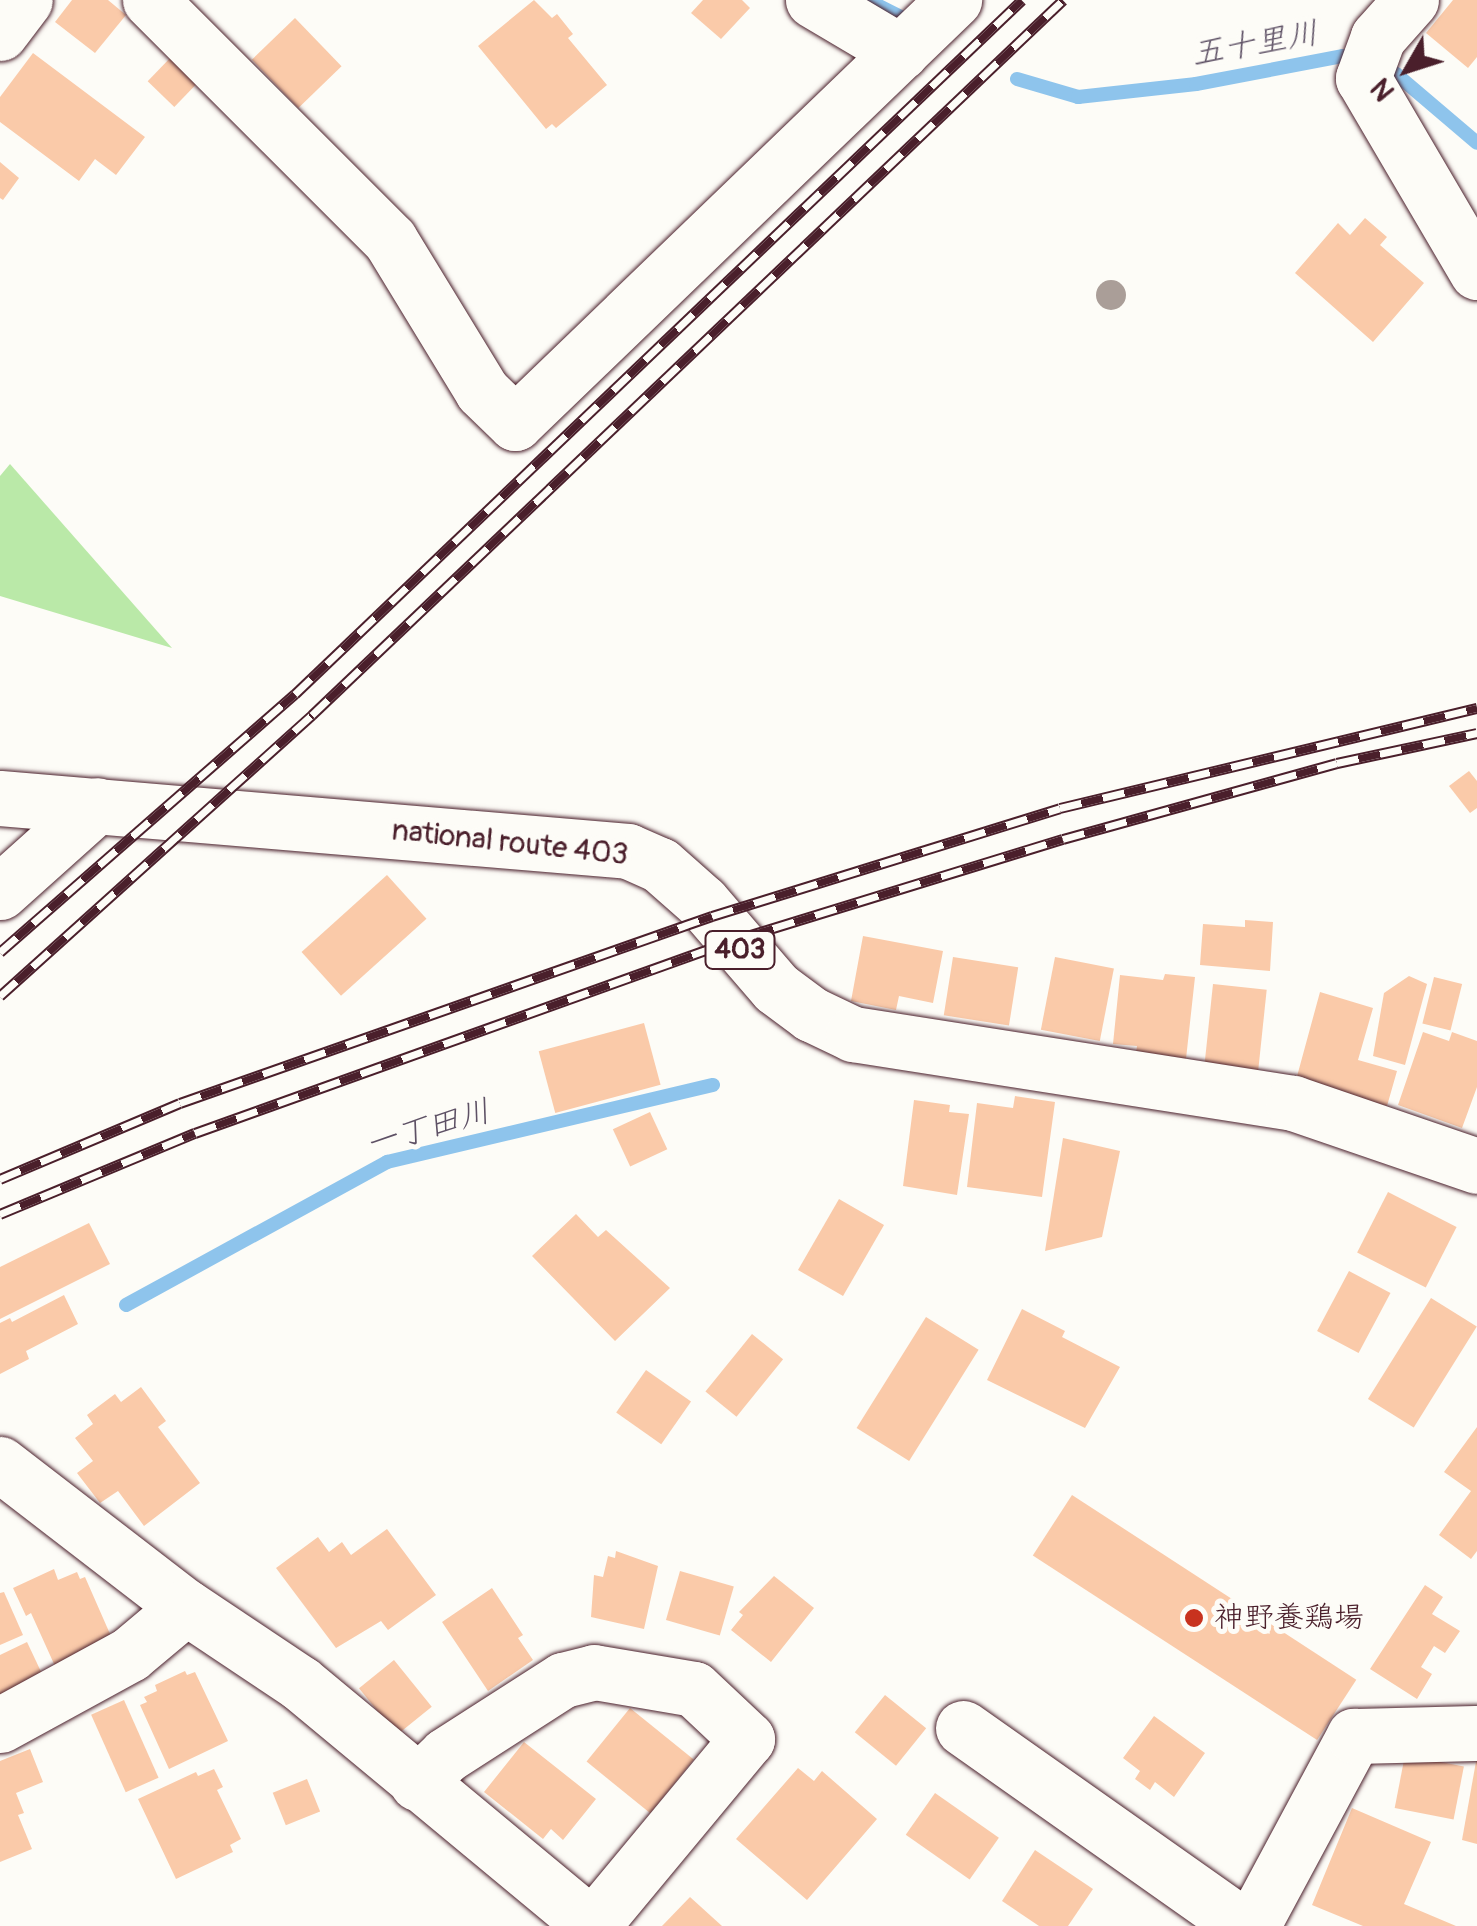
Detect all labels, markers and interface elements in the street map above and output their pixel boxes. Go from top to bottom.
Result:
water label: 五十里川 [1189,14,1321,74]
north arrow [1357,20,1457,120]
text: N [1364,71,1403,108]
street label: national route 403 [390,813,630,873]
road number: 403 [702,927,778,973]
water label: 一丁田川 [361,1092,495,1164]
place label: 神野養鶏場 [1214,1600,1364,1636]
marker: 神野養鶏場 [1183,1607,1205,1629]

